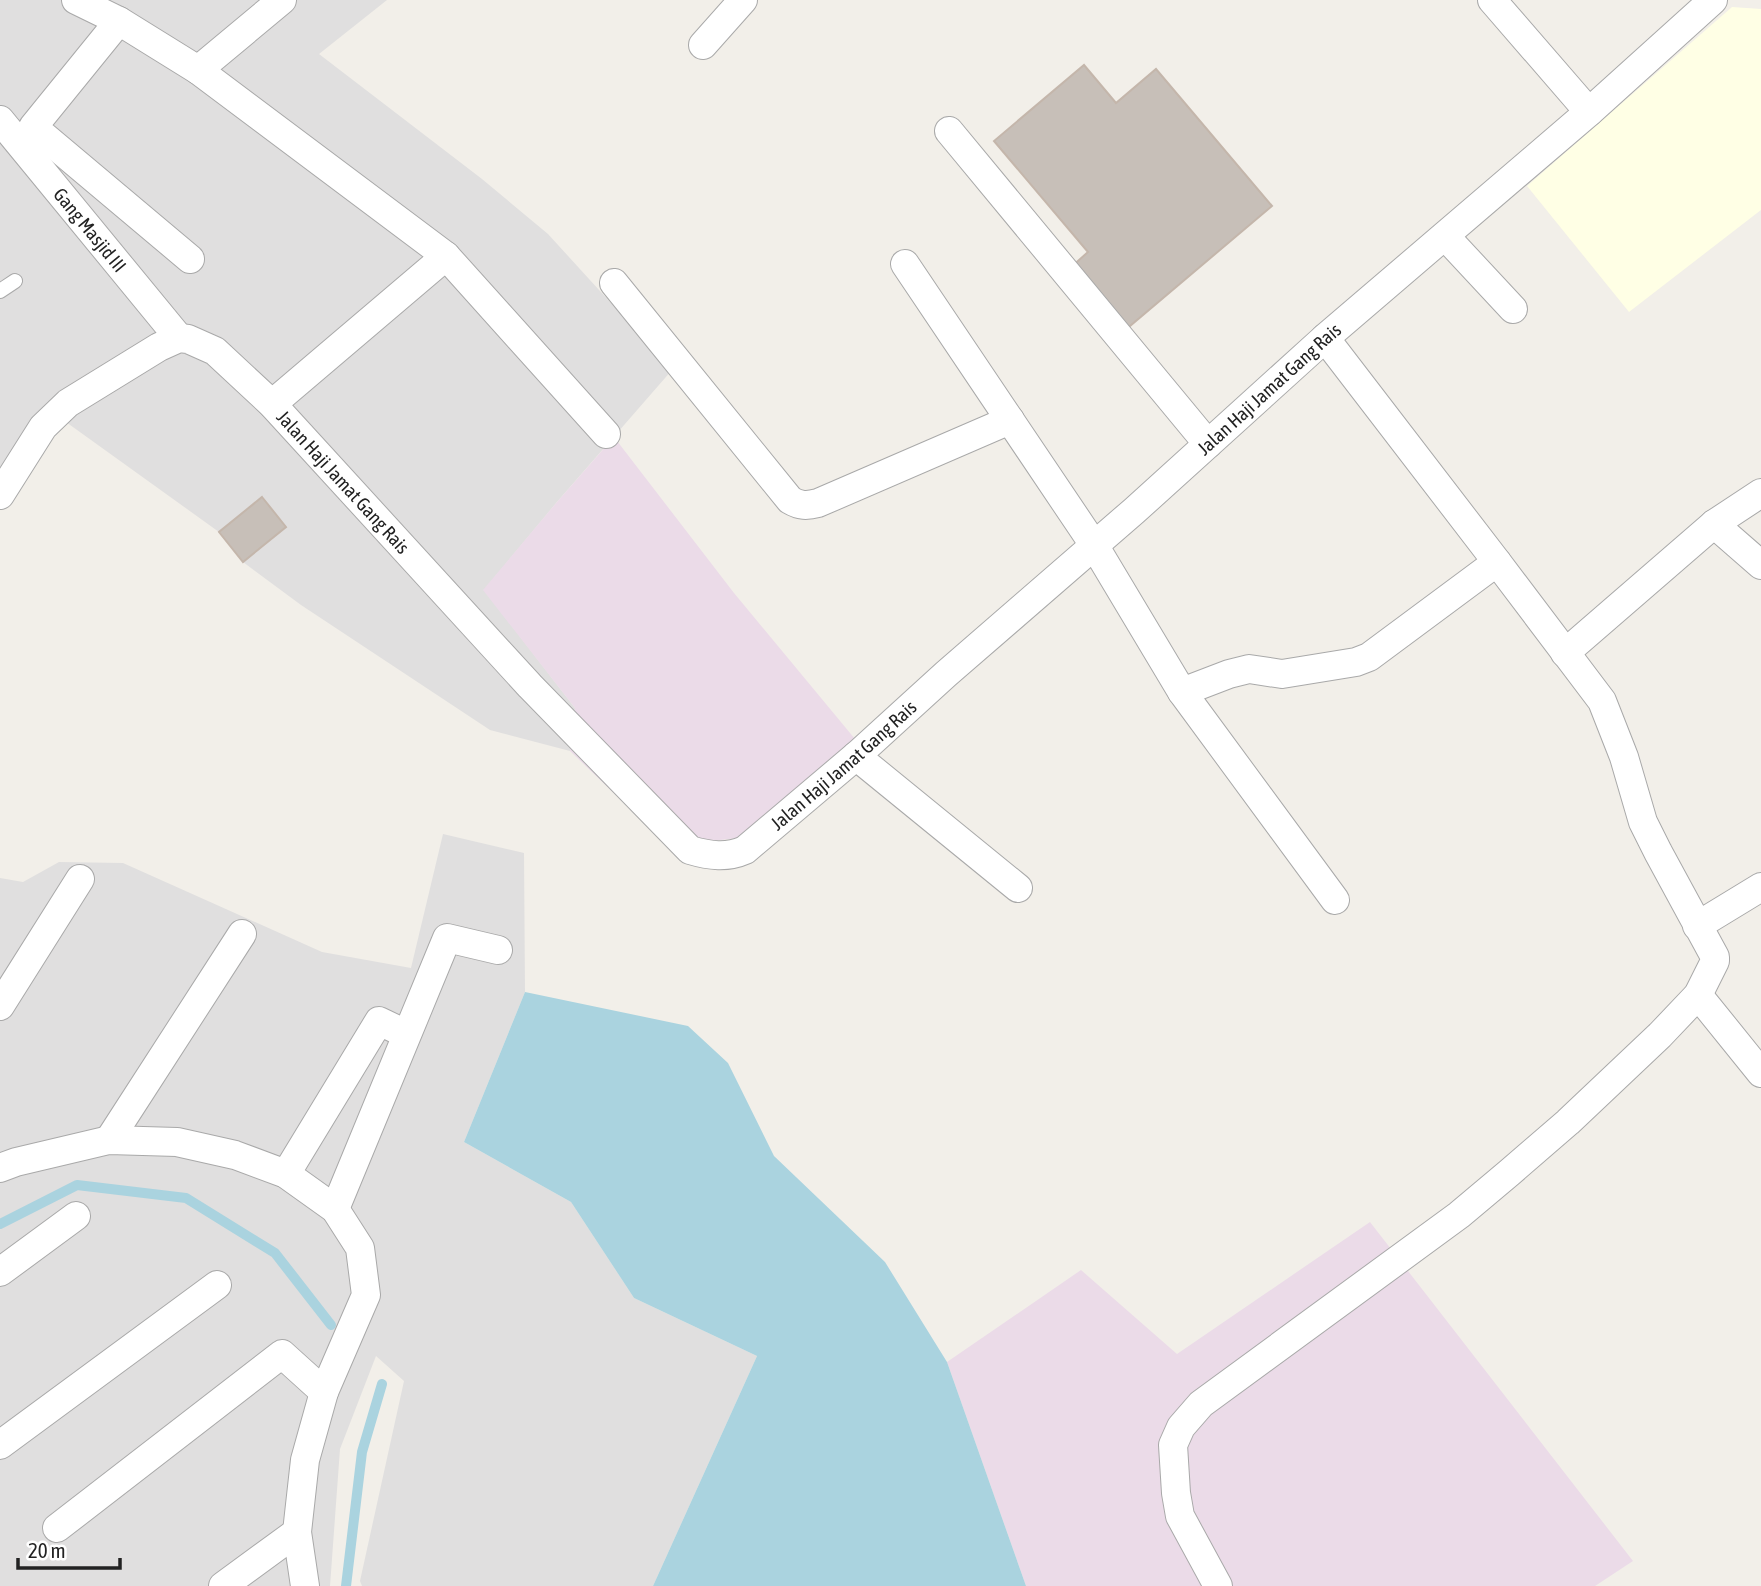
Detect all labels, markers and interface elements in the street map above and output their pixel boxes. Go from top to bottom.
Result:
street label: Gang Masjid III [49,183,131,276]
street label: Jalan Haji Jamat Gang Rais [1193,318,1345,459]
street label: Jalan Haji Jamat Gang Rais [272,406,414,558]
street label: Jalan Haji Jamat Gang Rais [766,695,921,834]
scale bar [18,1526,119,1570]
text: 20 m [28,1538,66,1562]

